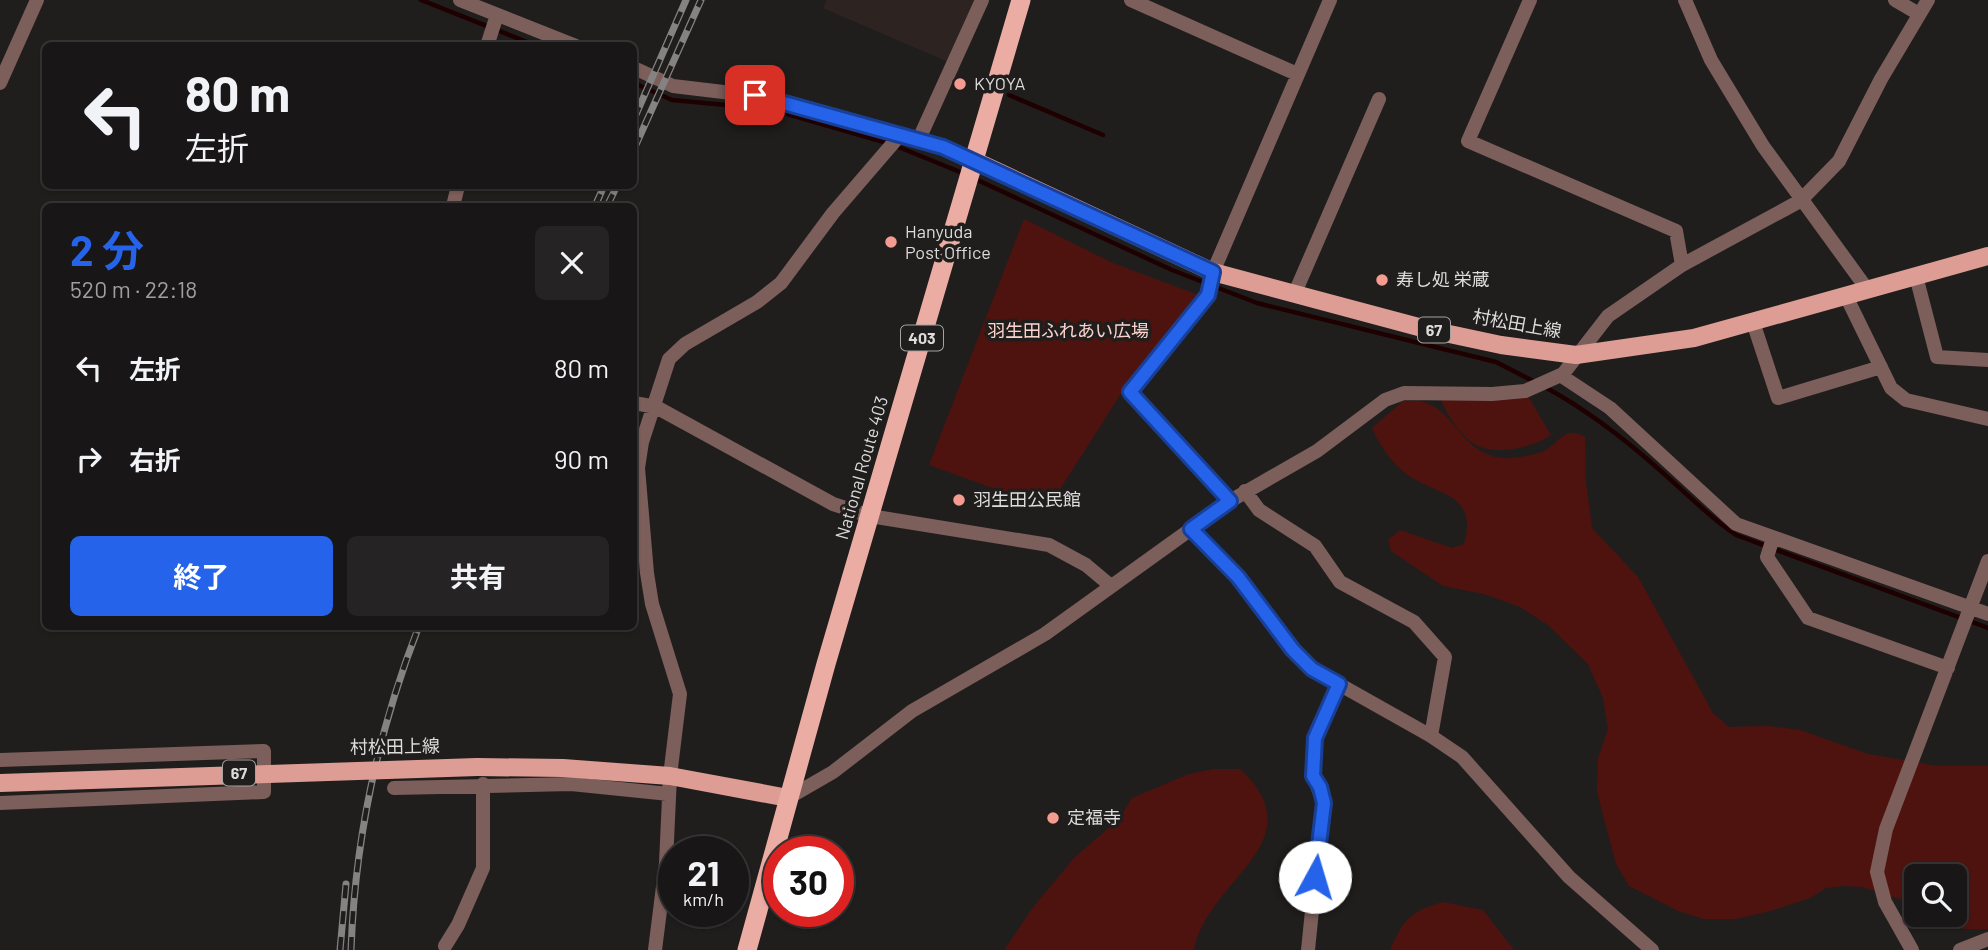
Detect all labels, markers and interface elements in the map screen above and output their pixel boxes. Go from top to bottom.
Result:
text: 80 m [185,63,290,122]
pin [725,65,785,125]
icon: left [70,70,161,161]
place label: KYOYA [974,72,1025,94]
icon: arrive [736,76,774,114]
marker: KYOYA [952,76,968,92]
text: 左折 [185,128,249,166]
place label: Hanyuda Post Office [905,220,991,263]
text: 2 分 [70,224,144,274]
button: close [535,226,609,300]
marker: Hanyuda Post Office [883,234,899,250]
place label: 寿し処 栄蔵 [1396,268,1490,290]
marker: 寿し処 栄蔵 [1374,272,1390,288]
text: 520 m · 22:18 [70,275,197,303]
street label: 村松田上線 [1471,304,1563,342]
road number: 67 [1418,318,1450,342]
park label: 羽生田ふれあい広場 [987,319,1149,341]
road number: 403 [901,326,943,350]
icon: left [70,349,108,387]
text: 80 m [554,352,609,383]
text: 左折 [129,353,181,384]
street label: National Route 403 [830,393,892,542]
icon: right [70,440,108,478]
text: 90 m [554,443,609,474]
text: 右折 [129,444,181,475]
place label: 羽生田公民館 [973,488,1081,510]
marker: 羽生田公民館 [951,492,967,508]
button: 終了 [70,536,333,616]
button: 共有 [347,536,609,616]
street label: 村松田上線 [350,734,440,758]
road number: 67 [223,760,255,786]
place label: 定福寺 [1067,806,1121,828]
marker: 定福寺 [1045,810,1061,826]
speed limit sign: 30 [763,836,854,927]
position arrow [1278,840,1352,914]
text: 21 [688,851,719,893]
map controls [1904,864,1967,927]
button: search [1904,864,1967,927]
text: km/h [683,888,724,910]

